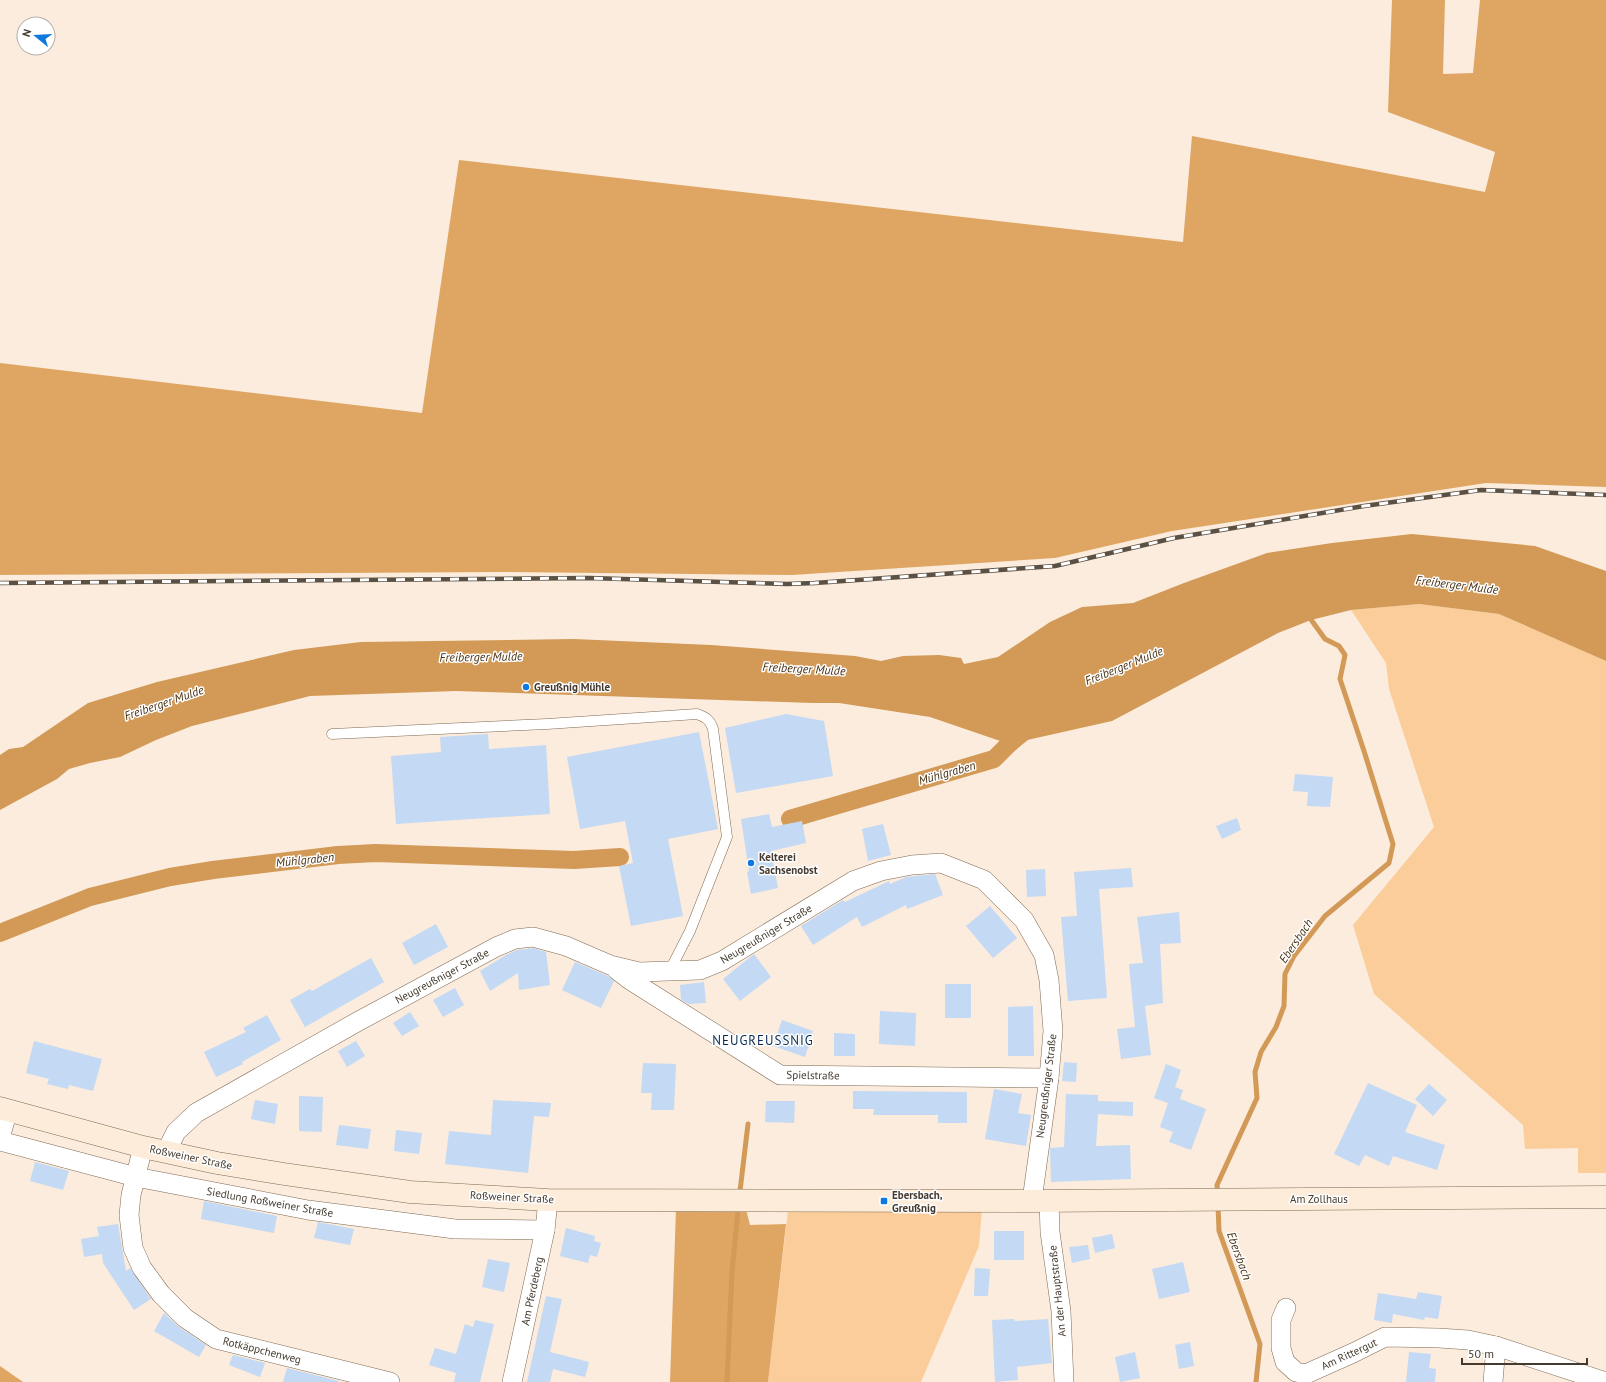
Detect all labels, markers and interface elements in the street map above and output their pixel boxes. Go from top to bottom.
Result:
north arrow [16,16,56,56]
text: N [19,27,34,39]
water label: Freiberger Mulde [1415,572,1500,597]
water label: Freiberger Mulde [1082,643,1166,688]
water label: Freiberger Mulde [439,648,523,665]
water label: Freiberger Mulde [762,659,846,678]
place label: Greußnig Mühle [534,680,611,694]
water label: Freiberger Mulde [122,682,206,723]
marker: Greußnig Mühle [521,682,531,692]
water label: Mühlgraben [917,757,977,788]
water label: Mühlgraben [275,849,335,870]
place label: Kelterei Sachsenobst [759,850,818,877]
marker: Kelterei Sachsenobst [746,858,756,868]
street label: Neugreußniger Straße [718,901,815,967]
water label: Ebersbach [1275,916,1316,966]
street label: Neugreußniger Straße [393,945,492,1007]
district label: NEUGREUSSNIG [712,1032,814,1049]
street label: Neugreußniger Straße [1033,1033,1059,1139]
street label: Spielstraße [786,1068,840,1082]
street label: Roßweiner Straße [148,1141,234,1173]
street label: Siedlung Roßweiner Straße [206,1184,335,1220]
street label: Roßweiner Straße [470,1188,555,1206]
place label: Ebersbach, Greußnig [892,1188,943,1215]
street label: Am Zollhaus [1290,1192,1348,1206]
marker: Ebersbach, Greußnig [879,1196,889,1206]
water label: Ebersbach [1224,1230,1255,1282]
street label: An der Hauptstraße [1045,1244,1069,1337]
street label: Am Pferdeberg [518,1255,546,1327]
street label: Rotkäppchenweg [221,1334,303,1367]
street label: Am Rittergut [1319,1335,1379,1373]
scale bar [1462,1340,1587,1366]
text: 50 m [1468,1346,1494,1361]

